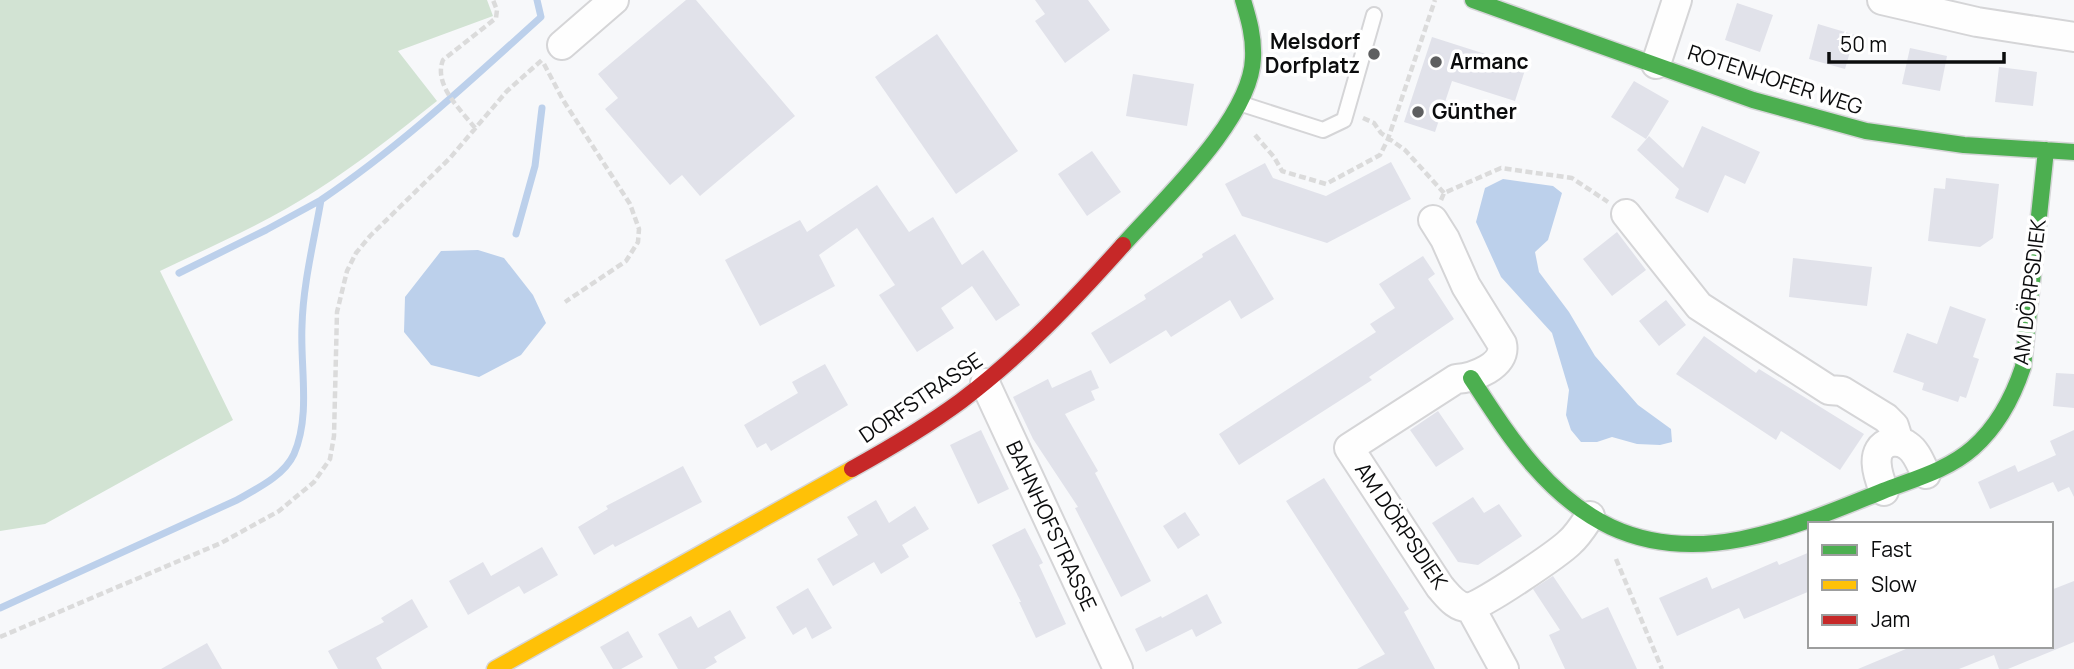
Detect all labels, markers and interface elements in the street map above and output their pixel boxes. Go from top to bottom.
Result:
scale bar [1829,21,2004,65]
place label: Melsdorf Dorfplatz [1265,27,1360,79]
text: 50 m [1840,30,1887,58]
street label: ROTENHOFER WEG [1684,38,1866,121]
marker: Melsdorf Dorfplatz [1366,46,1382,62]
place label: Armanc [1450,47,1528,75]
marker: Armanc [1428,54,1444,70]
place label: Günther [1432,97,1517,125]
marker: Günther [1410,104,1426,120]
street label: AM DÖRPSDIEK [2006,217,2052,366]
street label: DORFSTRASSE [853,346,988,449]
street label: BAHNHOFSTRASSE [1000,436,1104,615]
street label: AM DÖRPSDIEK [1349,457,1455,595]
legend [1808,522,2053,648]
text: Fast [1871,535,1912,563]
text: Slow [1871,570,1917,598]
text: Jam [1871,605,1910,633]

